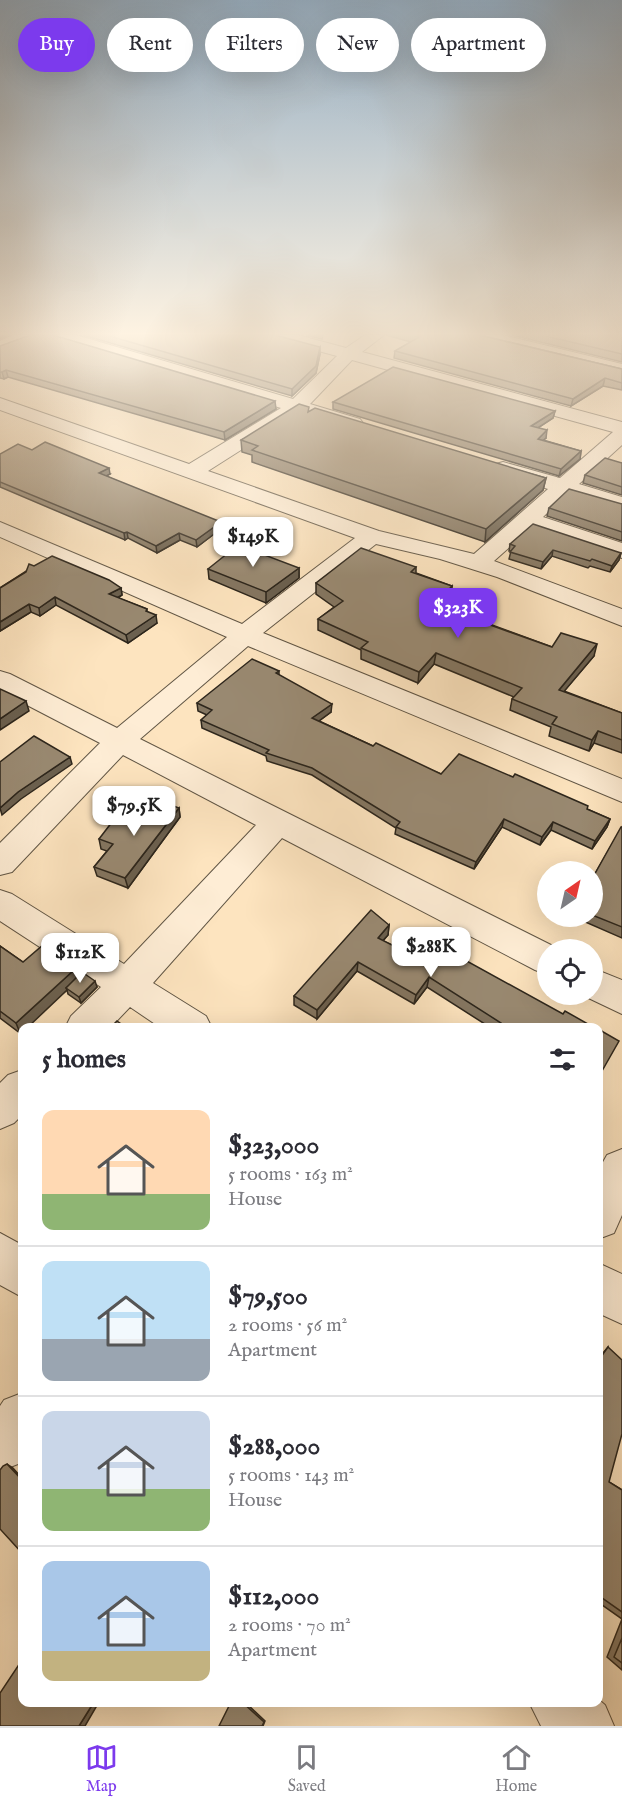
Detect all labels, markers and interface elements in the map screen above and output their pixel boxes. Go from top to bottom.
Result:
chip: Buy [18,18,95,72]
chip: Rent [107,18,193,72]
chip: Filters [205,18,304,72]
chip: New [316,18,399,72]
chip: Apartment [411,18,546,72]
pin: $149K [211,517,295,568]
text: $149K [227,524,279,549]
pin: $323K [416,588,500,639]
text: $323K [433,595,483,620]
pin: $79.5K [85,786,183,837]
text: $79.5K [106,793,162,818]
north arrow [537,861,603,927]
map controls [537,861,603,1005]
pin: $288K [389,927,473,978]
pin: $112K [38,933,122,984]
text: $288K [406,934,456,959]
button: locate [537,939,603,1005]
text: $112K [55,940,105,965]
text: 5 homes [42,1043,126,1076]
icon: filters [546,1043,579,1076]
text: $323,000 [228,1129,319,1162]
icon: home [90,1134,162,1206]
text: 5 rooms · 163 m² [228,1162,353,1187]
text: House [228,1187,282,1212]
text: $79,500 [228,1280,308,1313]
icon: home [90,1285,162,1357]
text: 2 rooms · 56 m² [228,1313,347,1338]
text: Apartment [228,1338,317,1363]
text: $288,000 [228,1430,320,1463]
icon: home [90,1435,162,1507]
text: 5 rooms · 143 m² [228,1463,354,1488]
text: House [228,1488,282,1513]
text: $112,000 [228,1580,319,1613]
icon: home [90,1585,162,1657]
text: 2 rooms · 70 m² [228,1613,351,1638]
text: Apartment [228,1638,317,1663]
tab: Map [85,1741,118,1797]
tab: Saved [288,1741,326,1797]
tab: Home [495,1741,537,1797]

